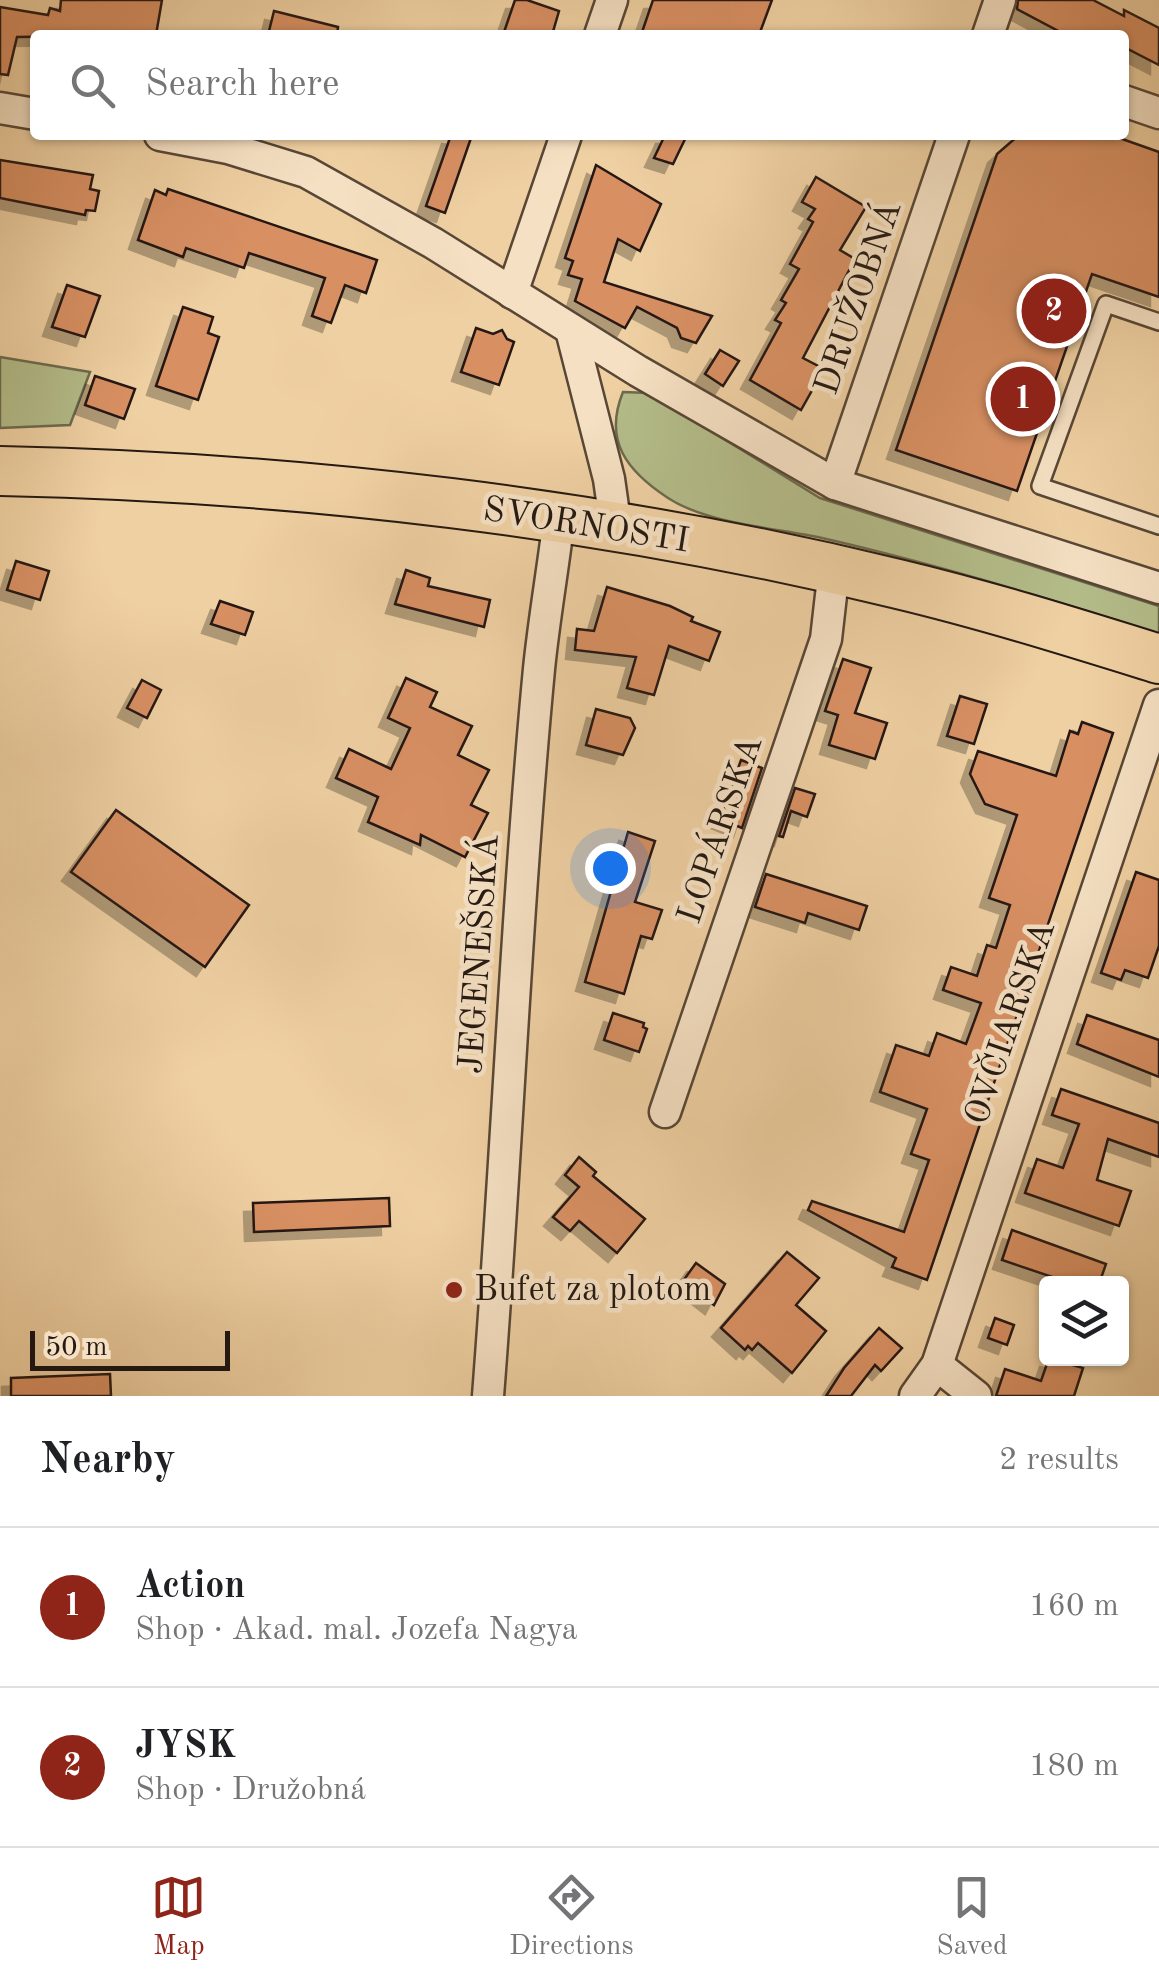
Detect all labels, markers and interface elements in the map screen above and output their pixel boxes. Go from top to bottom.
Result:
search box [30,30,1129,140]
icon: search [65,58,120,113]
text: Search here [145,66,340,104]
street label: DRUŽOBNÁ [803,194,909,399]
pin: 2 [1022,274,1086,348]
pin: 1 [990,362,1056,436]
street label: SVORNOSTI [481,492,691,560]
street label: LOPÁRSKA [666,729,769,928]
street label: JEGENEŠSKÁ [447,833,506,1075]
your location [585,843,636,894]
street label: OVČIARSKA [953,914,1062,1129]
place label: Bufet za plotom [474,1273,711,1308]
map controls [1039,1276,1129,1366]
button: layers [1039,1276,1129,1366]
marker: Bufet za plotom [443,1279,465,1301]
scale bar [30,1326,230,1370]
text: 50 m [45,1334,108,1362]
text: Nearby [40,1440,176,1482]
text: 2 results [999,1445,1119,1477]
text: Action [135,1568,245,1606]
text: 1 [63,1591,82,1623]
text: 160 m [1029,1591,1119,1623]
text: Shop · Akad. mal. Jozefa Nagya [135,1615,578,1647]
text: JYSK [135,1728,236,1766]
text: 2 [63,1751,82,1783]
text: 180 m [1029,1751,1119,1783]
text: Shop · Družobná [135,1775,366,1807]
tab: Map [151,1870,206,1965]
tab: Directions [509,1870,634,1965]
tab: Saved [936,1870,1008,1965]

